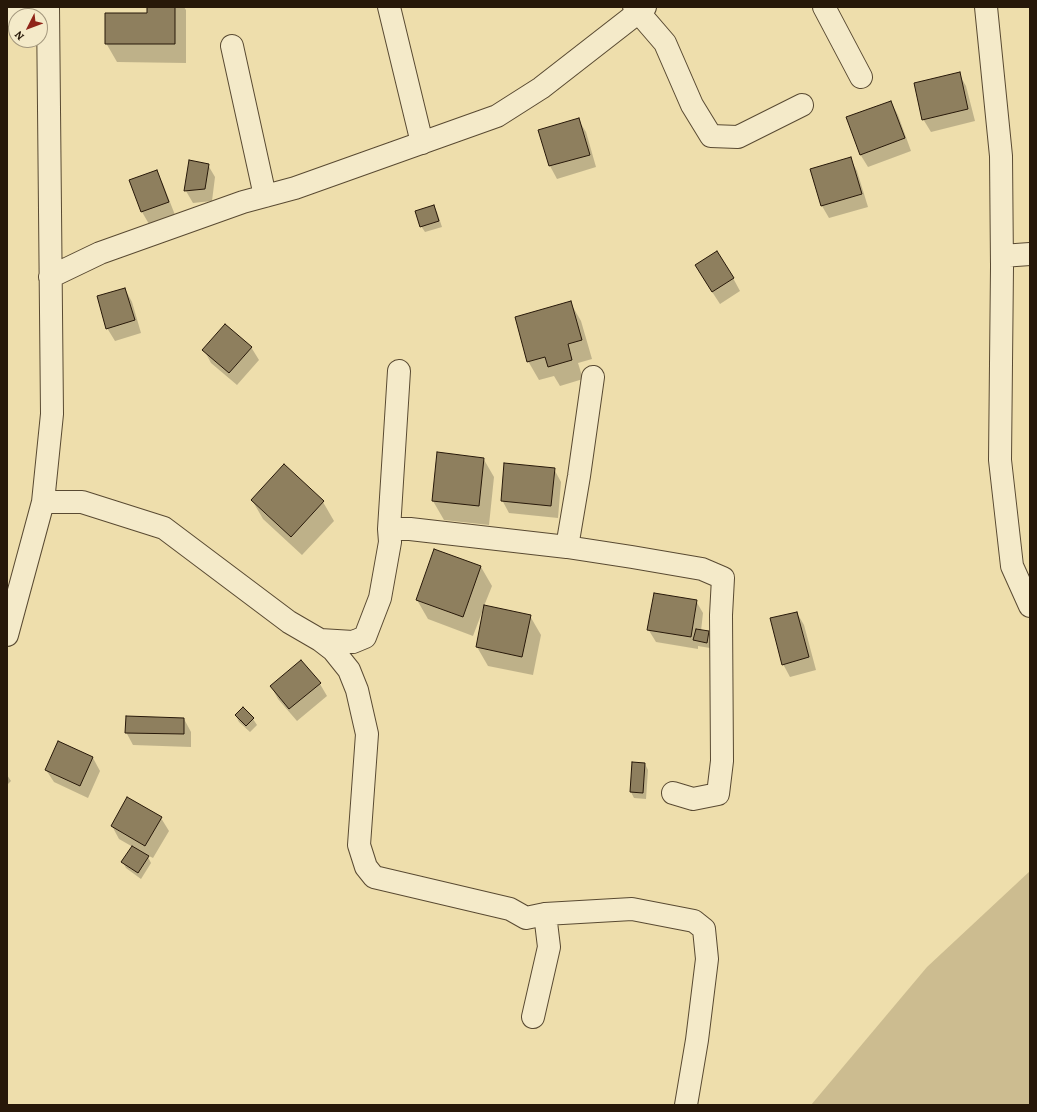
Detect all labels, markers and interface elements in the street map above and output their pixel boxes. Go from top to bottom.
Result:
north arrow [8,8,48,48]
text: N [11,28,28,44]

